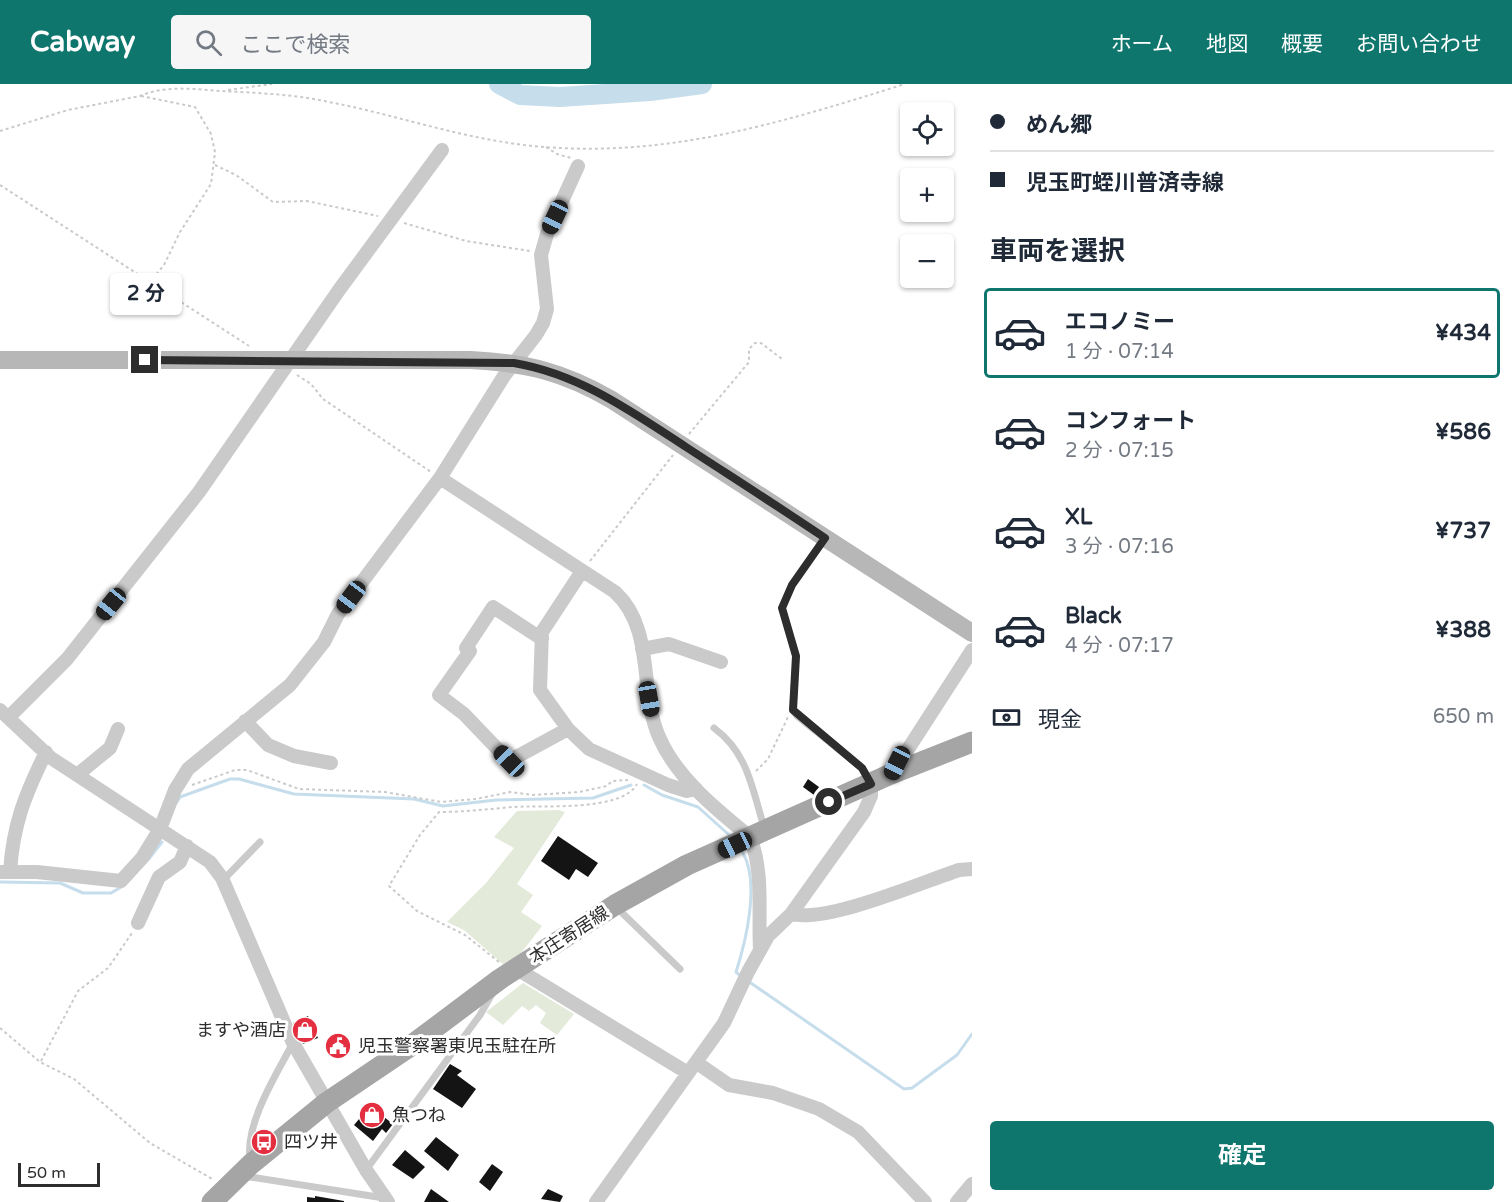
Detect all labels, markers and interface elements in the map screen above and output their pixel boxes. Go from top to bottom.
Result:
search box [171,15,591,69]
text: Cabway [30,25,135,59]
icon: search [192,26,225,59]
text: ここで検索 [240,32,350,58]
text: ホーム [1111,32,1173,57]
text: 地図 [1206,32,1248,57]
text: 概要 [1281,32,1323,57]
text: お問い合わせ [1356,32,1482,57]
map controls [900,102,954,288]
button: locate [900,102,954,156]
text: めん郷 [1026,112,1092,138]
button: + [900,168,954,222]
text: 児玉町蛭川普済寺線 [1026,170,1224,196]
car [539,197,571,237]
button: − [900,234,954,288]
text: 車両を選択 [990,235,1125,268]
callout: 2 分 [109,273,181,315]
text: 2 分 [127,282,165,306]
icon: car [993,306,1047,360]
text: エコノミー [1065,309,1175,335]
text: ¥434 [1435,320,1491,346]
text: 1 分 · 07:14 [1065,340,1174,364]
route end [131,346,158,373]
icon: car [993,405,1047,459]
text: コンフォート [1065,408,1196,434]
text: ¥586 [1435,419,1491,445]
text: 2 分 · 07:15 [1065,439,1174,463]
icon: car [993,504,1047,558]
text: XL [1065,504,1092,530]
text: ¥737 [1435,518,1491,544]
text: 3 分 · 07:16 [1065,535,1174,559]
car [333,577,369,617]
car [93,584,129,624]
icon: car [993,603,1047,657]
text: Black [1065,603,1122,629]
text: ¥388 [1435,617,1491,643]
text: 4 分 · 07:17 [1065,634,1174,658]
car [637,680,661,718]
icon: cash [990,701,1023,734]
text: 650 m [1433,705,1494,729]
text: 現金 [1038,707,1082,733]
car [490,742,528,780]
car [881,743,913,783]
route start [815,788,842,815]
car [715,829,755,861]
street label: 本庄寄居線 [525,901,613,969]
shop icon: ますや酒店 [290,1015,320,1045]
place label: ますや酒店 [196,1019,286,1041]
public building icon: 児玉警察署東児玉駐在所 [323,1031,353,1061]
place label: 児玉警察署東児玉駐在所 [358,1035,556,1057]
shop icon: 魚つね [357,1100,387,1130]
place label: 魚つね [392,1104,446,1126]
button: 確定 [990,1121,1494,1190]
bus stop icon: 四ツ井 [249,1127,279,1157]
place label: 四ツ井 [284,1131,338,1153]
scale bar [18,1160,100,1188]
text: 50 m [27,1163,66,1183]

